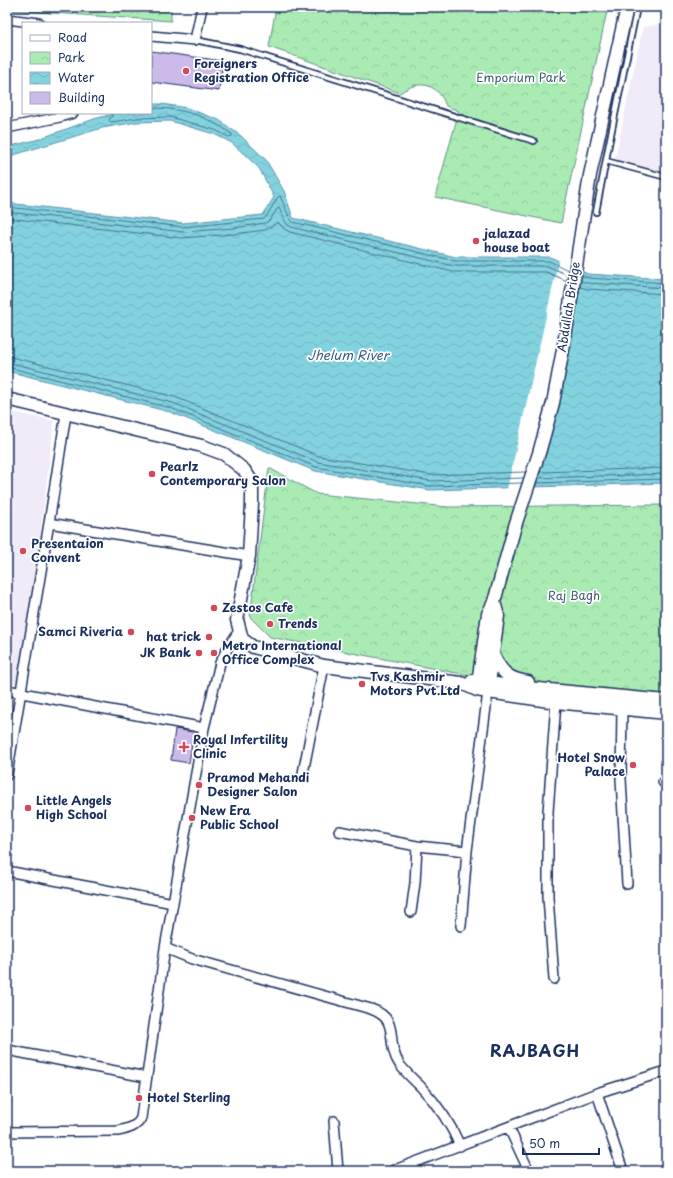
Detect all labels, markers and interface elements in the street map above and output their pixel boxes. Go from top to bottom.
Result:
legend [22,22,152,114]
text: Road [58,28,87,46]
text: Park [58,48,85,66]
place label: Foreigners Registration Office [194,54,310,86]
marker: Foreigners Registration Office [181,66,191,76]
text: Water [58,68,95,86]
park label: Emporium Park [476,68,566,86]
text: Building [58,88,105,106]
place label: jalazad house boat [482,224,550,256]
marker: jalazad house boat [471,236,481,246]
street label: Abdullah Bridge [552,260,584,353]
water label: Jhelum River [307,345,391,364]
place label: Pearlz Contemporary Salon [160,457,286,489]
marker: Pearlz Contemporary Salon [147,469,157,479]
place label: Presentaion Convent [31,534,104,566]
marker: Presentaion Convent [18,546,28,556]
park label: Raj Bagh [548,586,600,604]
place label: Zestos Cafe [222,598,294,616]
marker: Zestos Cafe [209,603,219,613]
place label: Trends [278,614,318,632]
marker: Trends [265,619,275,629]
place label: Samci Riveria [38,622,124,640]
marker: Samci Riveria [126,627,136,637]
place label: hat trick [146,627,201,645]
marker: hat trick [204,632,214,642]
place label: Metro International Office Complex [222,636,342,668]
place label: JK Bank [140,643,191,661]
marker: JK Bank [194,648,204,658]
marker: Metro International Office Complex [209,648,219,658]
place label: Tvs Kashmir Motors Pvt.Ltd [370,667,461,699]
marker: Tvs Kashmir Motors Pvt.Ltd [357,679,367,689]
place label: Royal Infertility Clinic [193,730,288,762]
marker: Royal Infertility Clinic [178,741,190,753]
place label: Hotel Snow Palace [557,748,625,780]
marker: Hotel Snow Palace [628,760,638,770]
place label: Pramod Mehandi Designer Salon [207,768,310,800]
marker: Pramod Mehandi Designer Salon [194,780,204,790]
place label: Little Angels High School [36,791,112,823]
place label: New Era Public School [200,801,279,833]
marker: Little Angels High School [23,803,33,813]
marker: New Era Public School [187,813,197,823]
district label: RAJBAGH [490,1038,580,1062]
place label: Hotel Sterling [147,1088,230,1106]
marker: Hotel Sterling [134,1093,144,1103]
scale bar [523,1130,599,1156]
text: 50 m [529,1134,560,1152]

